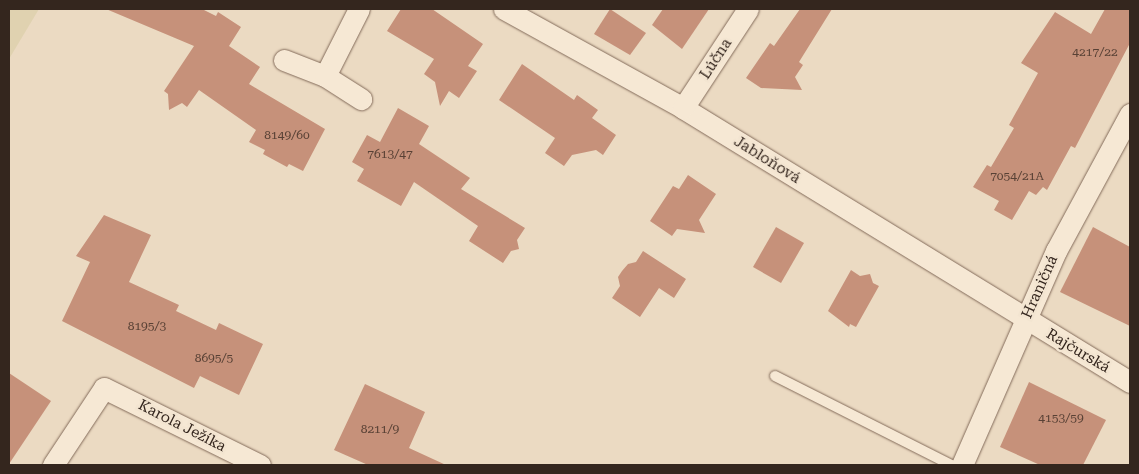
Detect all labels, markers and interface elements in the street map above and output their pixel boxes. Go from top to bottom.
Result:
street label: Lúčna [696,35,736,83]
house number: 4217/22 [1072,46,1118,60]
house number: 8149/60 [264,129,310,143]
street label: Jabloňová [730,133,804,187]
house number: 7613/47 [367,148,413,162]
house number: 7054/21A [990,170,1044,184]
street label: Hraničná [1018,253,1062,321]
house number: 8195/3 [128,320,166,334]
street label: Rajčurská [1043,325,1113,377]
house number: 8695/5 [195,352,233,366]
street label: Karola Ježíka [135,396,229,456]
house number: 4153/59 [1038,412,1084,426]
house number: 8211/9 [361,423,399,437]

